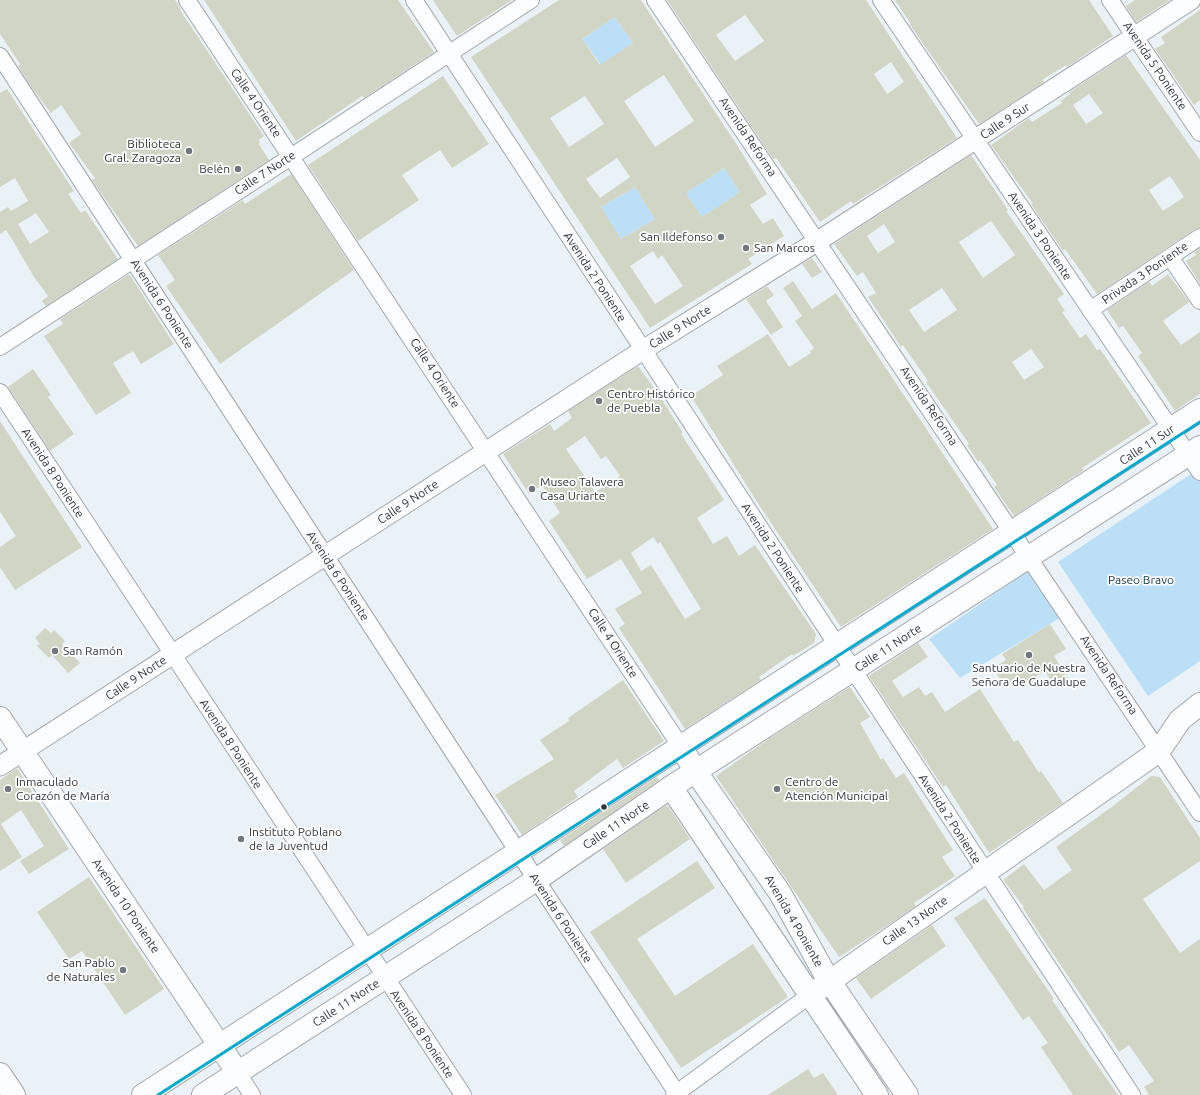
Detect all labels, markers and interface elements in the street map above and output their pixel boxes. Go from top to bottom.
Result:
street label: Avenida 5 Poniente [1120,19,1190,113]
street label: Calle 4 Oriente [228,66,284,140]
street label: Avenida Reforma [716,95,780,179]
street label: Calle 9 Sur [977,100,1033,142]
place label: Biblioteca Gral. Zaragoza [104,137,181,165]
marker: Biblioteca Gral. Zaragoza [184,146,194,156]
street label: Calle 7 Norte [232,148,298,198]
place label: Belén [199,162,230,176]
marker: Belén [233,164,243,174]
street label: Avenida 3 Poniente [1005,189,1075,283]
street label: Avenida 2 Poniente [561,229,629,325]
place label: San Ildefonso [640,230,713,244]
marker: San Ildefonso [716,232,726,242]
street label: Privada 3 Poniente [1099,239,1191,307]
place label: San Marcos [754,241,815,255]
marker: San Marcos [741,243,751,253]
street label: Avenida 6 Poniente [128,256,196,352]
street label: Calle 9 Norte [646,302,714,352]
street label: Calle 4 Oriente [407,335,463,411]
street label: Avenida Reforma [897,364,961,448]
place label: Centro Histórico de Puebla [607,387,695,415]
marker: Centro Histórico de Puebla [594,396,604,406]
street label: Calle 11 Sur [1117,422,1177,468]
street label: Avenida 8 Poniente [19,425,87,521]
place label: Museo Talavera Casa Uriarte [540,475,624,503]
street label: Calle 9 Norte [375,477,441,527]
marker: Museo Talavera Casa Uriarte [527,484,537,494]
street label: Avenida 2 Poniente [739,500,807,596]
street label: Avenida 6 Poniente [304,528,372,624]
park label: Paseo Bravo [1108,573,1174,587]
street label: Calle 4 Oriente [585,605,641,681]
street label: Calle 11 Norte [852,621,924,675]
street label: Avenida Reforma [1077,633,1141,717]
place label: San Ramón [63,644,123,658]
marker: San Ramón [50,646,60,656]
marker: Santuario de Nuestra Señora de Guadalupe [1024,650,1034,660]
street label: Calle 9 Norte [103,653,169,703]
place label: Santuario de Nuestra Señora de Guadalupe [972,661,1086,689]
street label: Avenida 8 Poniente [197,696,265,792]
street label: Avenida 2 Poniente [916,771,984,867]
place label: Inmaculado Corazón de María [16,775,110,803]
place label: Centro de Atención Municipal [785,775,888,803]
marker: Inmaculado Corazón de María [3,784,13,794]
marker: Centro de Atención Municipal [772,784,782,794]
street label: Calle 11 Norte [580,798,652,852]
unlabelled marker [599,802,609,812]
place label: Instituto Poblano de la Juventud [249,825,342,853]
marker: Instituto Poblano de la Juventud [236,834,246,844]
street label: Avenida 10 Poniente [89,856,163,956]
street label: Avenida 6 Poniente [527,870,595,966]
street label: Avenida 4 Poniente [762,872,826,970]
street label: Calle 13 Norte [879,893,951,949]
place label: San Pablo de Naturales [47,956,115,984]
marker: San Pablo de Naturales [118,965,128,975]
street label: Calle 11 Norte [310,976,382,1030]
street label: Avenida 8 Poniente [387,987,457,1081]

